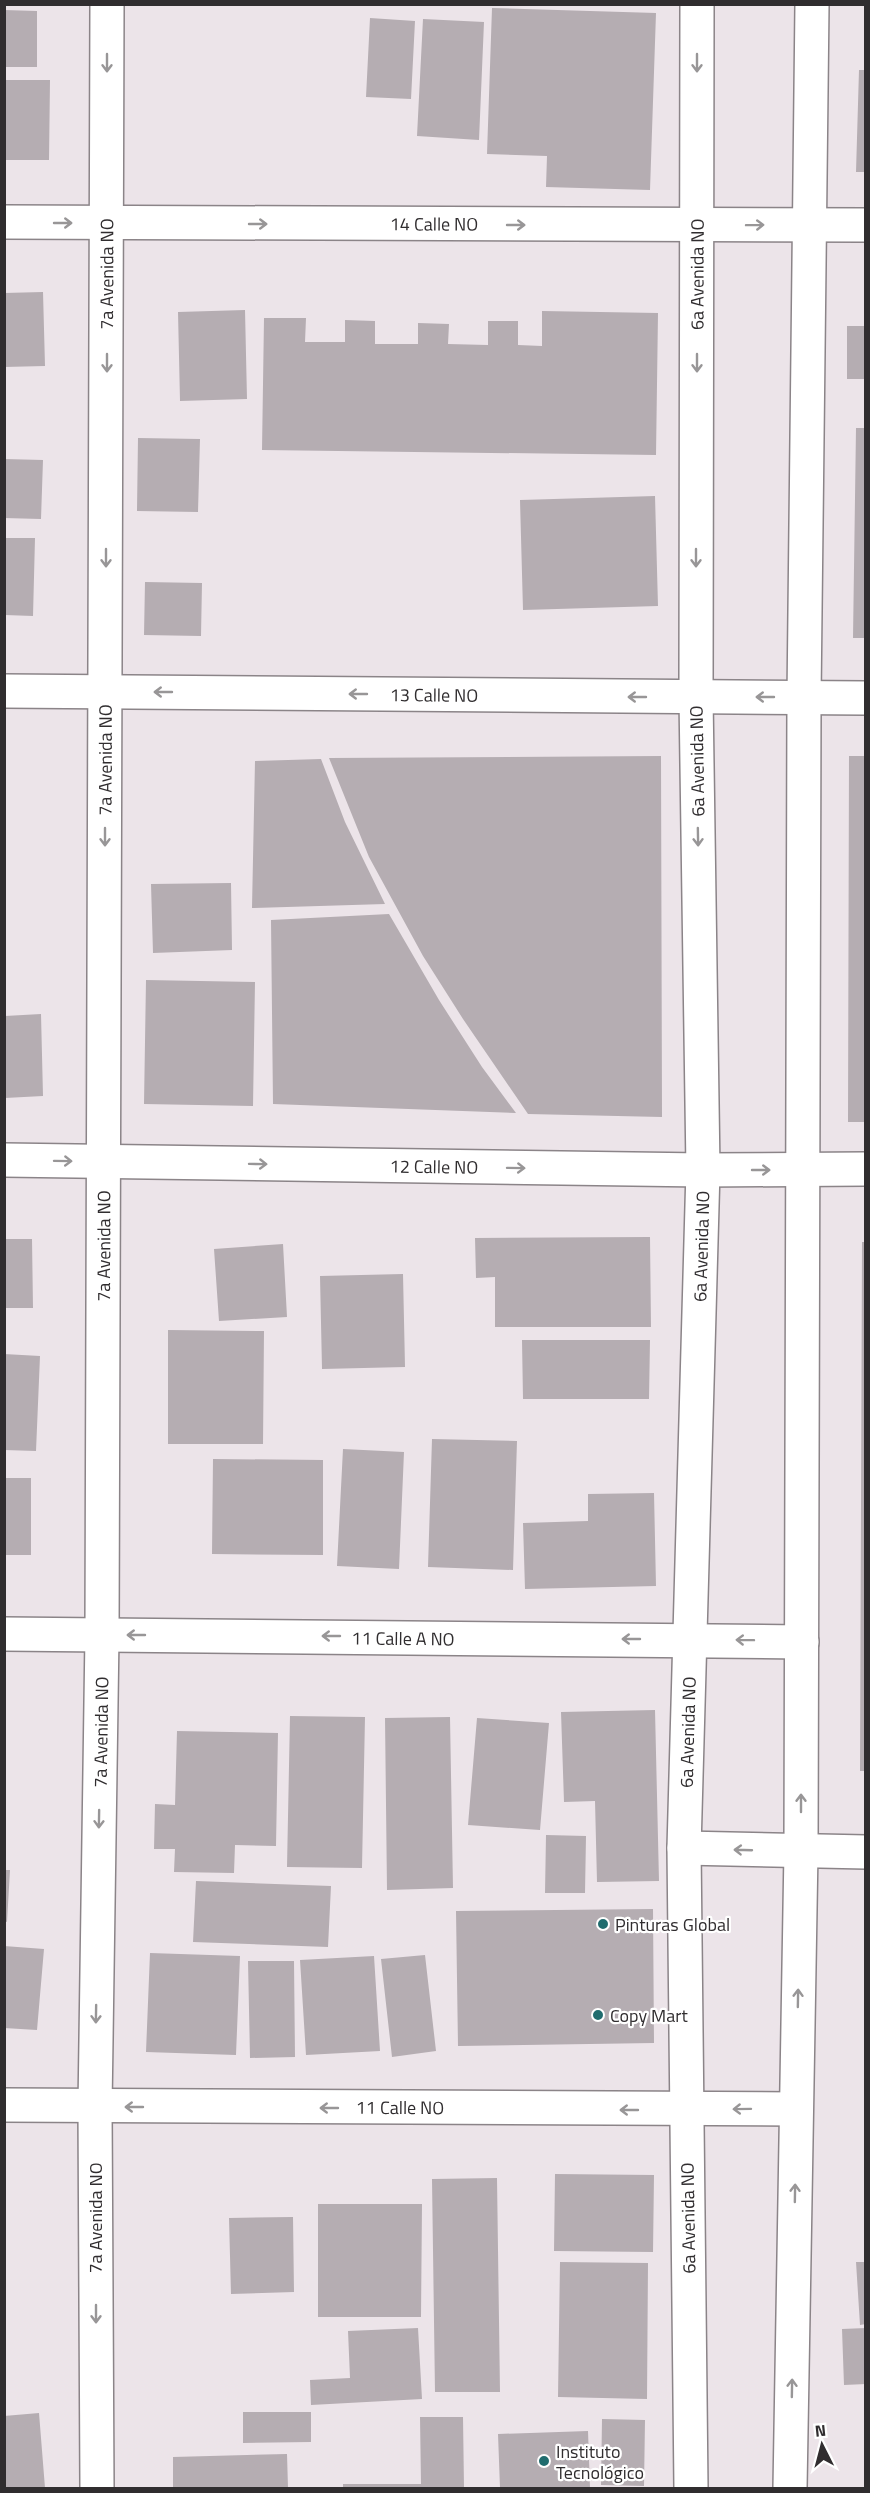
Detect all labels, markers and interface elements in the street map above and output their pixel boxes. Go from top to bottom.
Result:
one-way arrow [101,52,113,72]
one-way arrow [691,52,703,72]
street label: 14 Calle NO [390,210,478,237]
one-way arrow [52,217,72,229]
street label: 7a Avenida NO [93,218,120,330]
one-way arrow [247,218,267,229]
one-way arrow [505,219,525,231]
street label: 6a Avenida NO [683,219,710,330]
one-way arrow [745,219,765,230]
one-way arrow [101,352,113,372]
one-way arrow [691,352,703,372]
one-way arrow [100,547,112,567]
one-way arrow [690,547,702,567]
street label: 13 Calle NO [390,681,478,708]
one-way arrow [154,686,174,698]
one-way arrow [349,688,369,700]
one-way arrow [628,691,648,702]
one-way arrow [756,691,776,703]
street label: 7a Avenida NO [91,704,118,816]
street label: 6a Avenida NO [683,705,711,817]
one-way arrow [99,826,111,846]
one-way arrow [692,826,704,846]
street label: 12 Calle NO [390,1152,478,1180]
one-way arrow [52,1155,72,1167]
one-way arrow [247,1158,267,1170]
one-way arrow [505,1162,525,1174]
one-way arrow [751,1164,771,1176]
street label: 7a Avenida NO [90,1190,117,1302]
street label: 6a Avenida NO [686,1190,716,1302]
street label: 11 Calle A NO [351,1624,455,1652]
one-way arrow [126,1629,146,1641]
one-way arrow [321,1630,341,1642]
one-way arrow [621,1633,641,1645]
one-way arrow [736,1635,756,1646]
street label: 7a Avenida NO [86,1676,115,1788]
street label: 6a Avenida NO [672,1676,702,1788]
one-way arrow [795,1794,807,1814]
one-way arrow [93,1808,105,1828]
one-way arrow [733,1844,753,1856]
place label: Pinturas Global [615,1911,730,1938]
marker: Pinturas Global [596,1917,610,1931]
one-way arrow [793,1989,804,2009]
place label: Copy Mart [610,2002,688,2029]
one-way arrow [90,2003,102,2023]
marker: Copy Mart [591,2008,605,2022]
street label: 11 Calle NO [356,2093,444,2121]
one-way arrow [124,2101,144,2113]
one-way arrow [319,2102,339,2114]
one-way arrow [732,2103,752,2115]
one-way arrow [619,2104,639,2116]
street label: 7a Avenida NO [82,2162,109,2274]
street label: 6a Avenida NO [674,2162,702,2274]
one-way arrow [789,2184,801,2204]
one-way arrow [90,2303,102,2323]
one-way arrow [786,2379,797,2399]
north arrow [792,2415,852,2475]
text: N [814,2418,827,2443]
place label: Instituto Tecnológico [556,2438,644,2486]
marker: Instituto Tecnológico [537,2454,551,2468]

